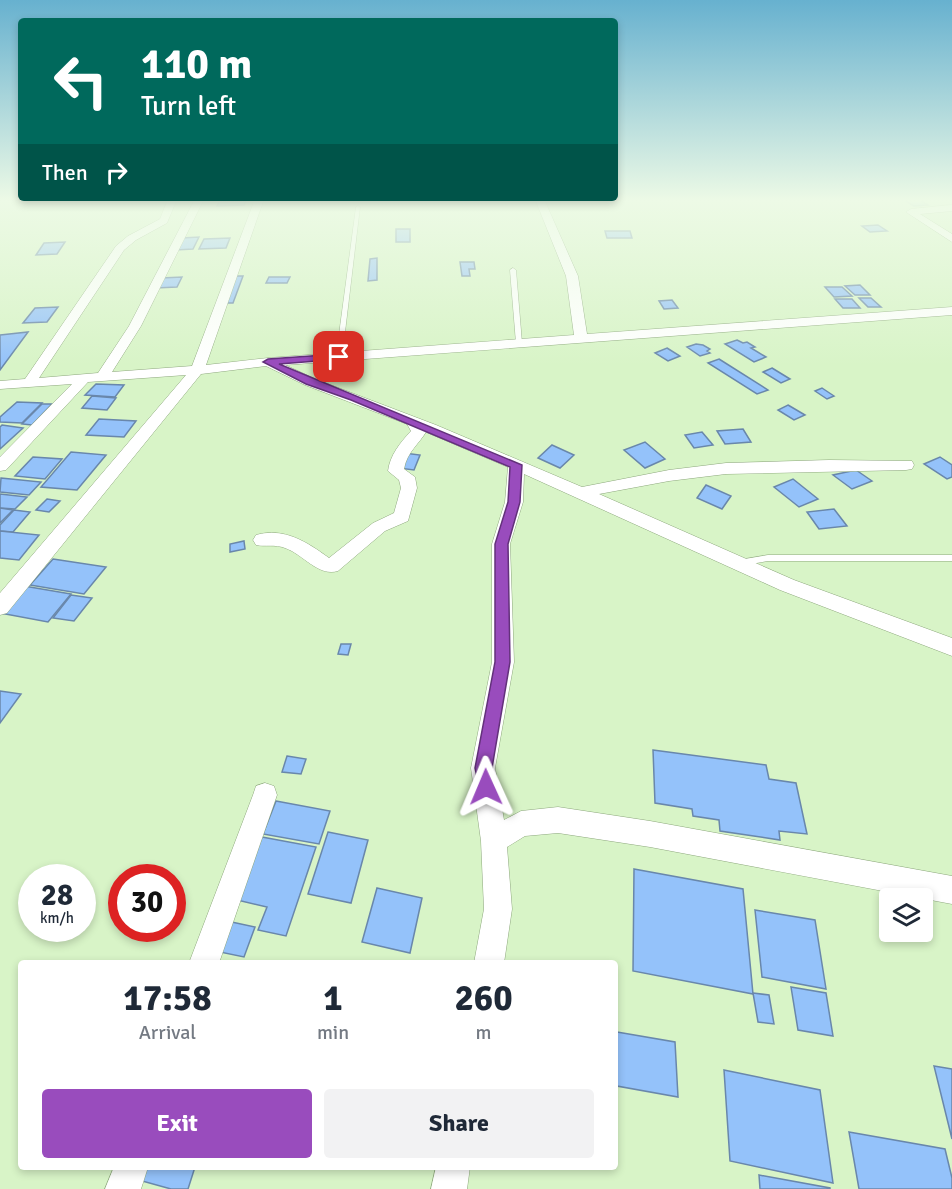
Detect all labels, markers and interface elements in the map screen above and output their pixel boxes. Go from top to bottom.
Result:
text: 110 m [141,39,252,90]
icon: left [42,42,120,120]
text: Turn left [141,90,236,123]
icon: right [100,156,133,189]
text: Then [42,159,88,186]
pin [313,331,364,382]
icon: arrive [322,340,355,373]
position arrow [454,755,518,819]
speed limit sign: 30 [108,864,186,942]
text: 28 [41,877,73,914]
map controls [879,888,933,942]
button: layers [879,888,933,942]
text: km/h [40,909,74,927]
text: 17:58 [123,976,212,1021]
text: 1 [323,976,343,1021]
text: 260 [454,976,513,1021]
text: Arrival [139,1020,196,1045]
text: min [317,1020,349,1045]
text: m [476,1020,492,1045]
button: Exit [42,1089,312,1158]
button: Share [324,1089,594,1158]

